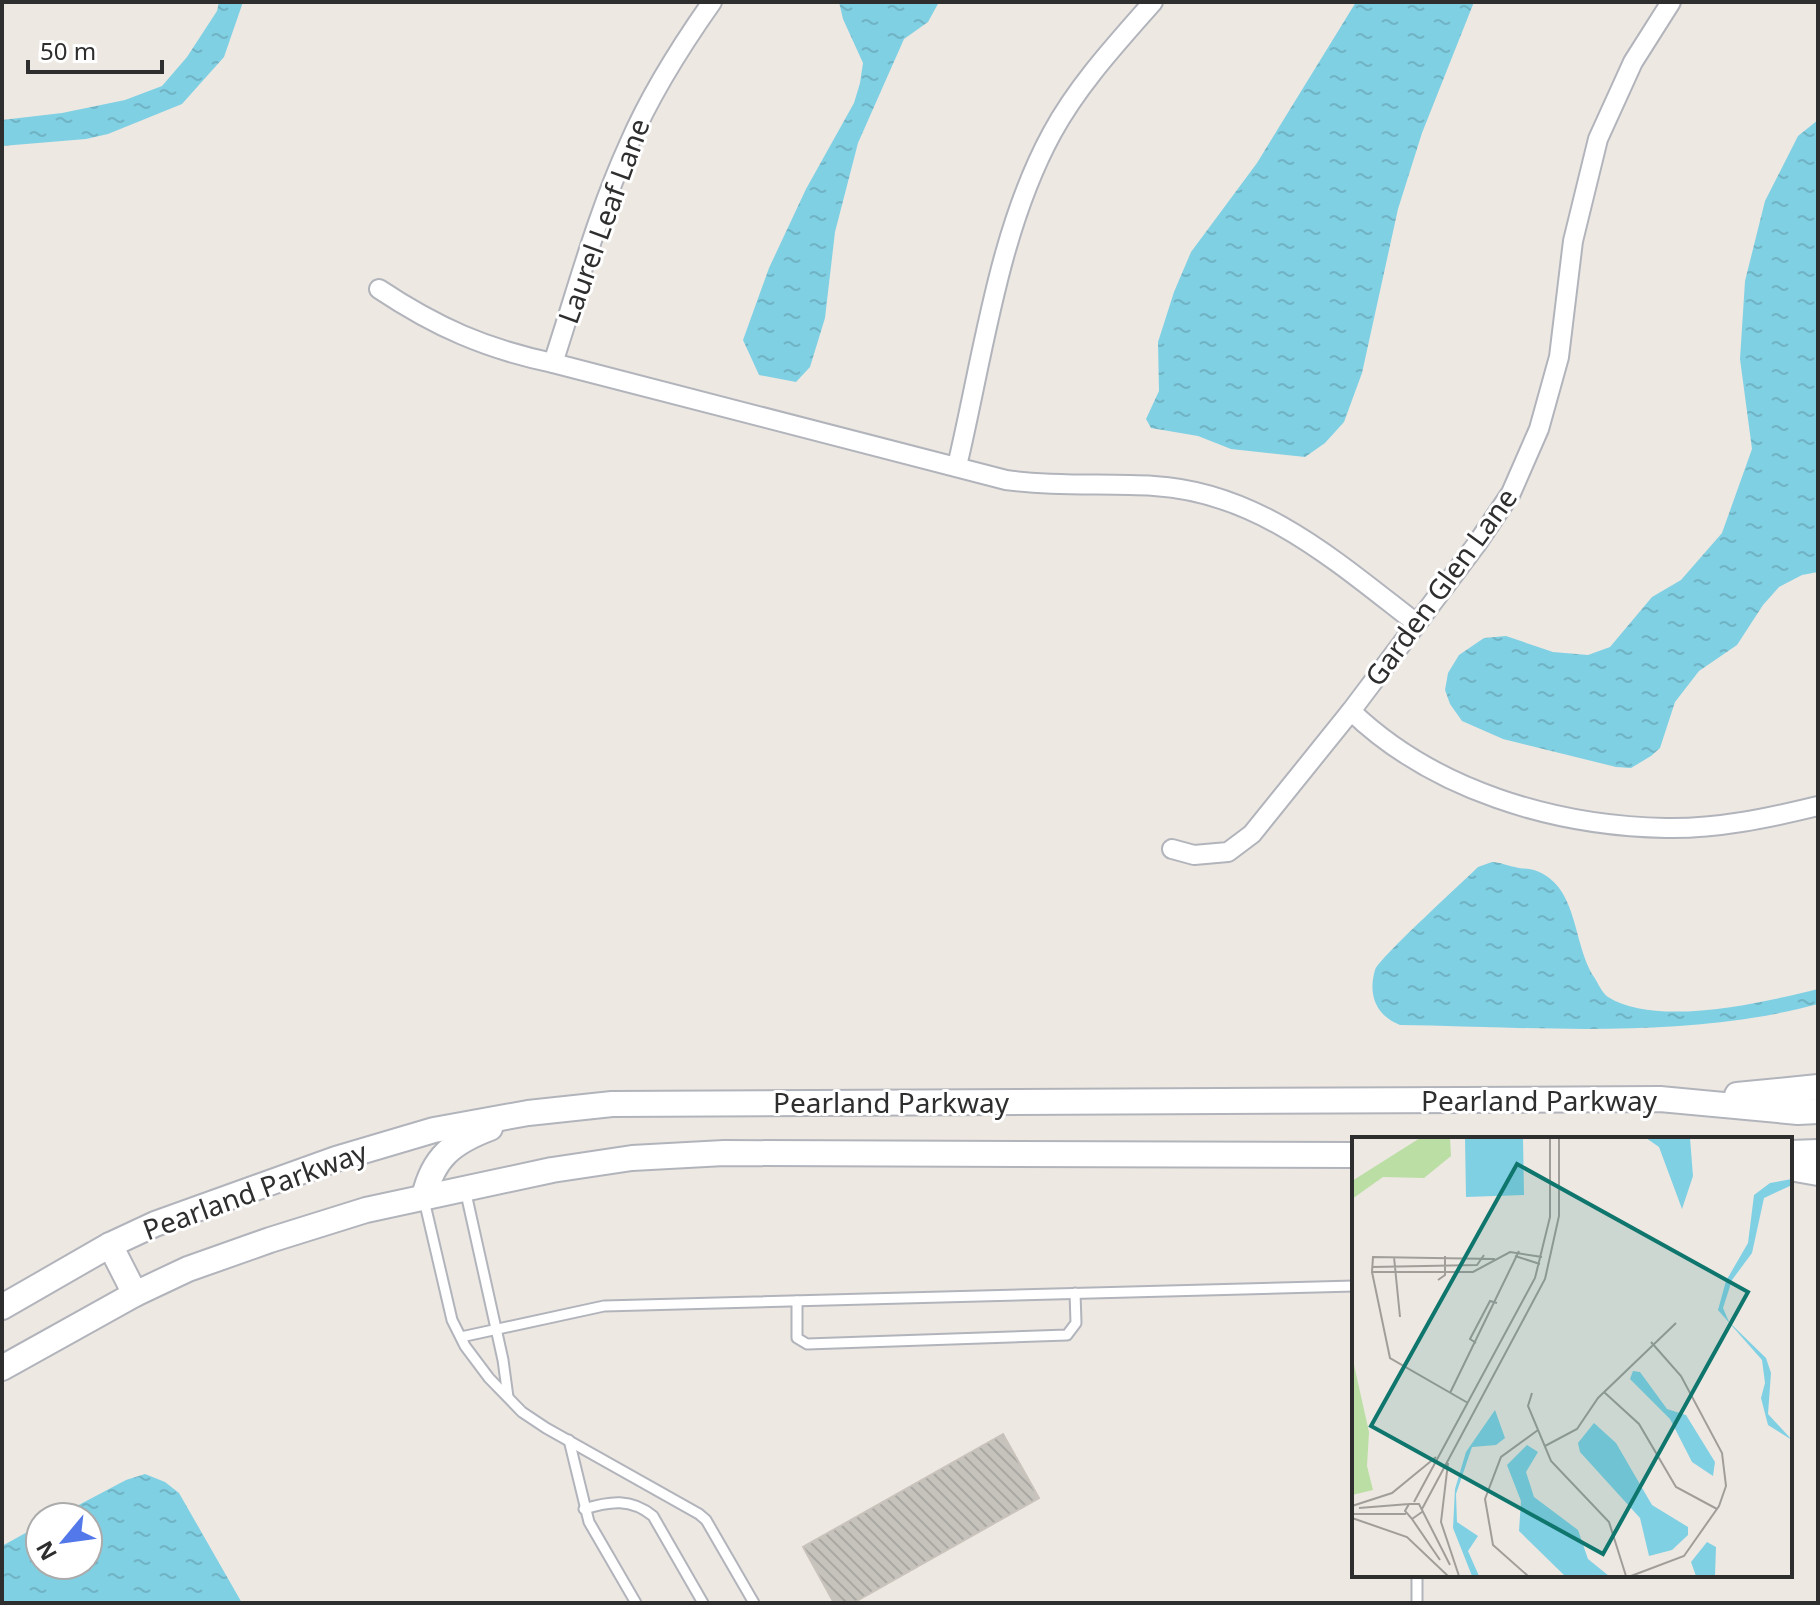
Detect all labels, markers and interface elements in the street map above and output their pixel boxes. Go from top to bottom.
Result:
scale bar [28,24,162,74]
text: 50 m [40,34,96,67]
street label: Laurel Leaf Lane [548,113,658,328]
street label: Garden Glen Lane [1355,480,1525,693]
street label: Pearland Parkway [1421,1081,1658,1119]
street label: Pearland Parkway [773,1083,1010,1121]
street label: Pearland Parkway [137,1132,373,1248]
inset map [1352,1137,1792,1577]
north arrow [24,1501,104,1581]
text: N [28,1536,63,1566]

